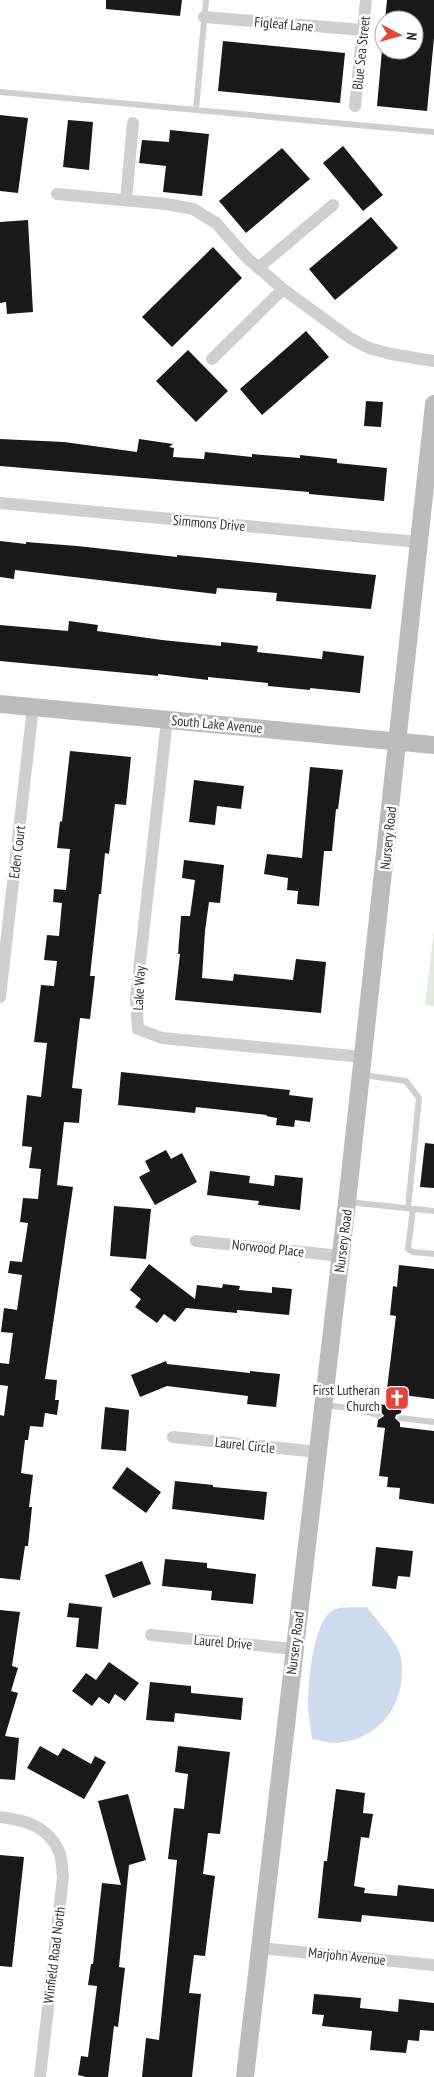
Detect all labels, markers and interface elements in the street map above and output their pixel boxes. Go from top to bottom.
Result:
north arrow [374,10,424,60]
street label: Figleaf Lane [254,12,314,36]
street label: Blue Sea Street [348,15,374,91]
text: N [403,32,421,41]
street label: Simmons Drive [172,511,246,535]
street label: South Lake Avenue [171,711,264,737]
street label: Nursery Road [376,805,400,871]
street label: Eden Court [5,824,29,879]
street label: Lake Way [129,964,149,1011]
street label: Nursery Road [330,1208,356,1274]
street label: Norwood Place [231,1235,305,1261]
place label: First Lutheran Church [313,1381,380,1415]
church icon: First Lutheran Church [384,1385,410,1411]
street label: Laurel Circle [214,1433,276,1457]
street label: Nursery Road [282,1610,308,1676]
street label: Laurel Drive [193,1630,253,1654]
street label: Winfield Road North [39,1906,69,2004]
street label: Marjohn Avenue [307,1943,387,1969]

